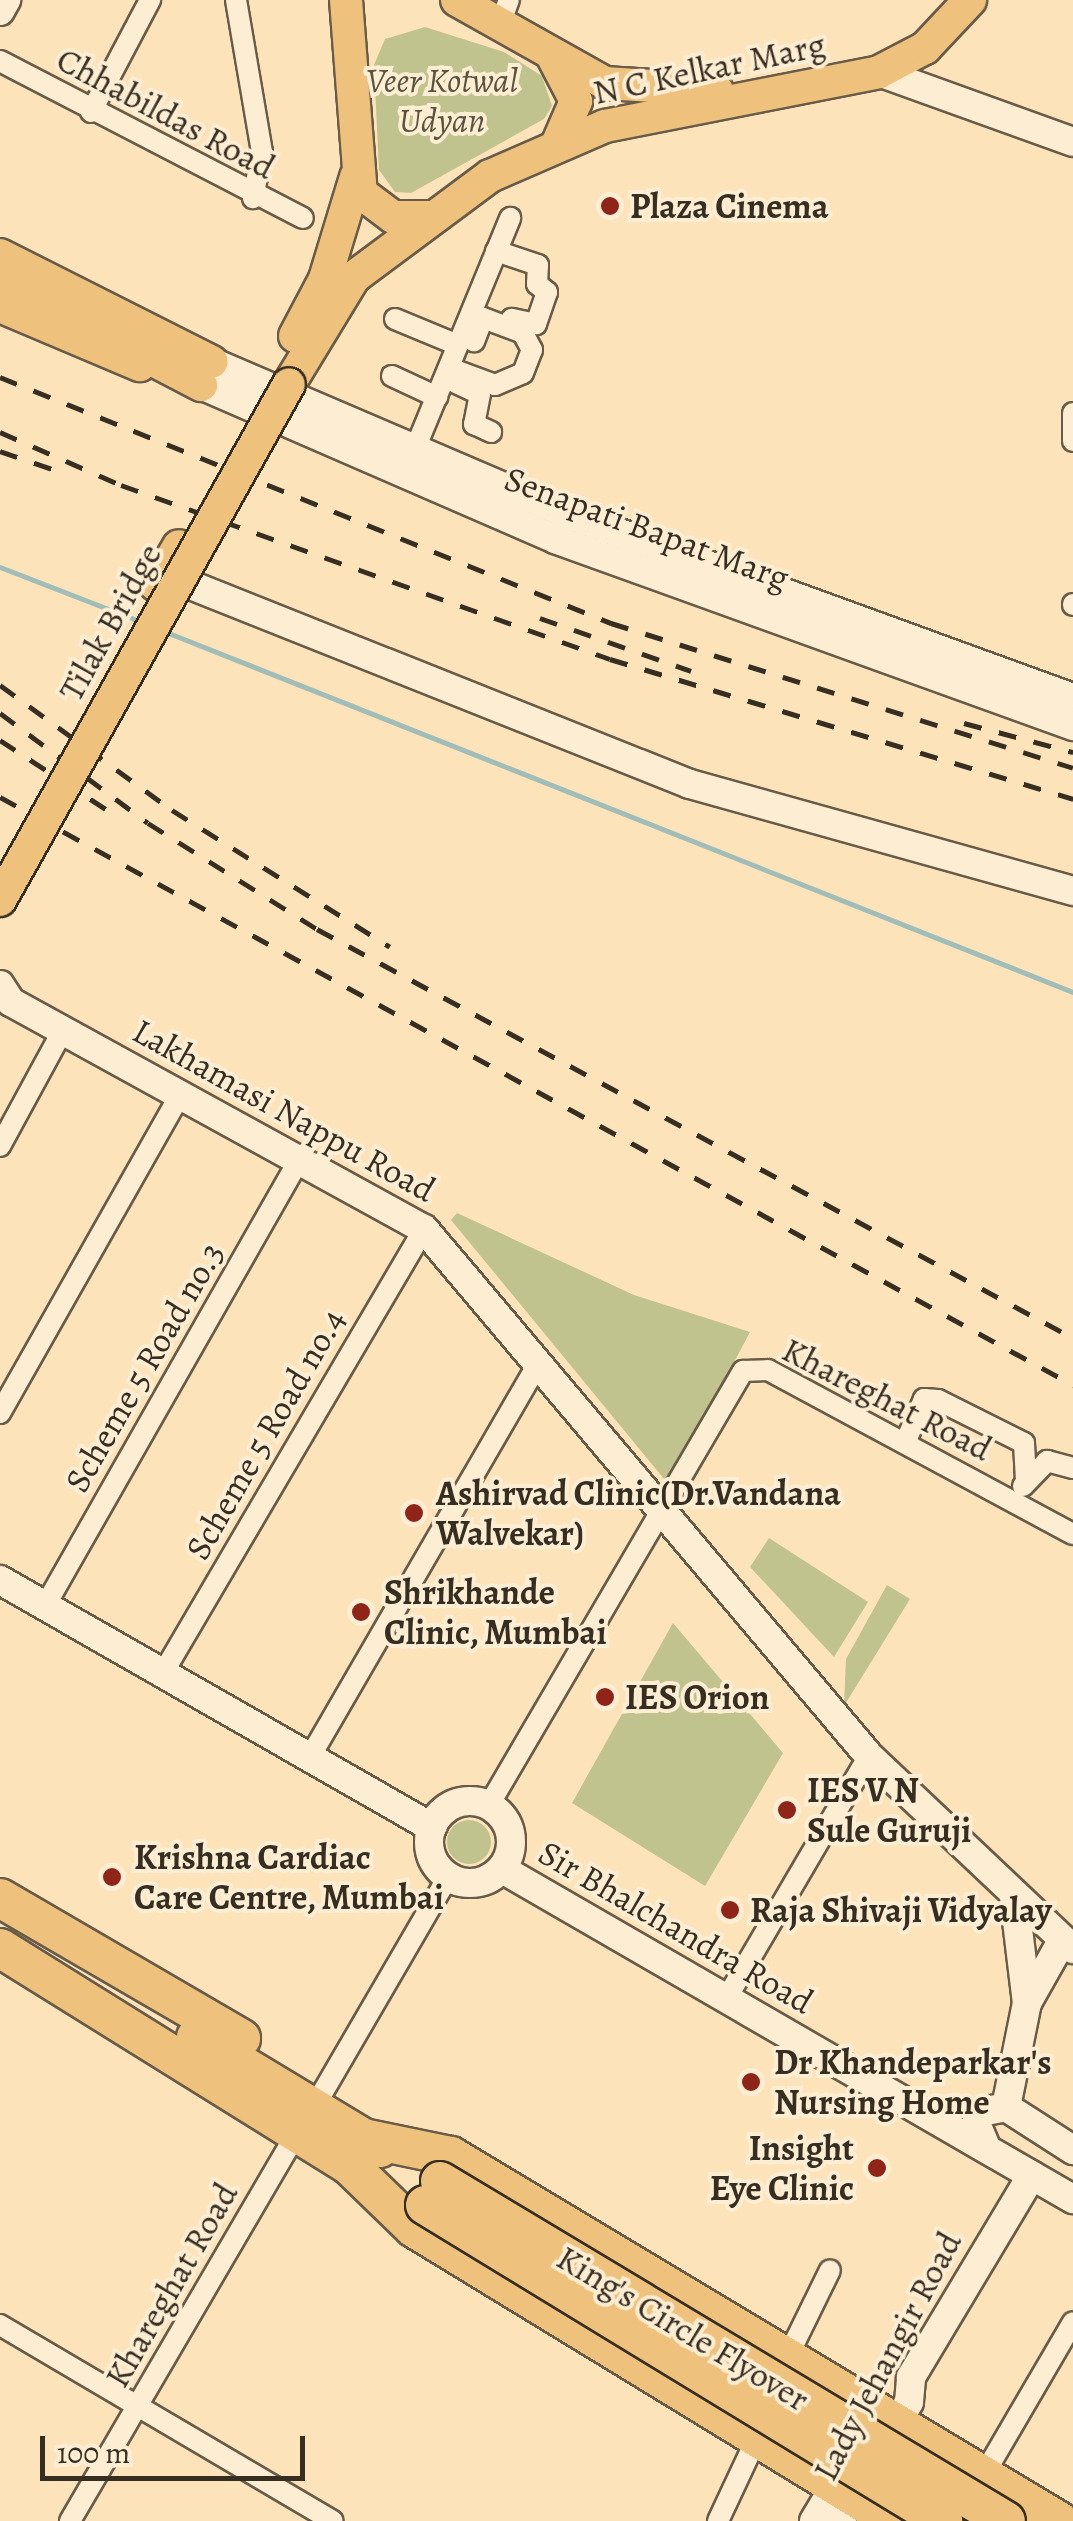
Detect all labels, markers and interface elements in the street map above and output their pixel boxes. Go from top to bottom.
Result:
street label: N C Kelkar Marg [589,23,829,113]
street label: Chhabildas Road [50,38,282,188]
park label: Veer Kotwal Udyan [366,59,518,141]
place label: Plaza Cinema [630,185,829,227]
marker: Plaza Cinema [599,195,621,217]
street label: Senapati Bapat Marg [499,457,795,599]
street label: Tilak Bridge [50,536,170,708]
street label: Lakhamasi Nappu Road [125,1009,443,1211]
street label: Scheme 5 Road no.3 [56,1235,232,1499]
street label: Scheme 5 Road no.4 [176,1301,354,1567]
street label: Khareghat Road [775,1328,999,1470]
place label: Ashirvad Clinic(Dr.Vandana Walvekar) [436,1472,841,1554]
marker: Ashirvad Clinic(Dr.Vandana Walvekar) [401,1500,427,1526]
place label: Shrikhande Clinic, Mumbai [384,1571,607,1653]
marker: Shrikhande Clinic, Mumbai [348,1599,374,1625]
place label: IES Orion [625,1676,769,1718]
marker: IES Orion [594,1686,616,1708]
place label: IES V N Sule Guruji [807,1769,971,1851]
marker: IES V N Sule Guruji [776,1799,798,1821]
street label: Sir Bhalchandra Road [531,1831,821,2023]
place label: Krishna Cardiac Care Centre, Mumbai [134,1836,445,1918]
marker: Krishna Cardiac Care Centre, Mumbai [99,1864,125,1890]
place label: Raja Shivaji Vidyalay [750,1889,1052,1931]
marker: Raja Shivaji Vidyalay [719,1899,741,1921]
place label: Dr Khandeparkar's Nursing Home [774,2041,1052,2123]
marker: Dr Khandeparkar's Nursing Home [738,2069,764,2095]
place label: Insight Eye Clinic [710,2127,854,2209]
marker: Insight Eye Clinic [864,2155,890,2181]
street label: Khareghat Road [96,2175,246,2395]
street label: Lady Jehangir Road [804,2224,970,2488]
street label: King's Circle Flyover [549,2236,817,2420]
scale bar [45,2416,310,2478]
text: 100 m [57,2433,130,2473]

